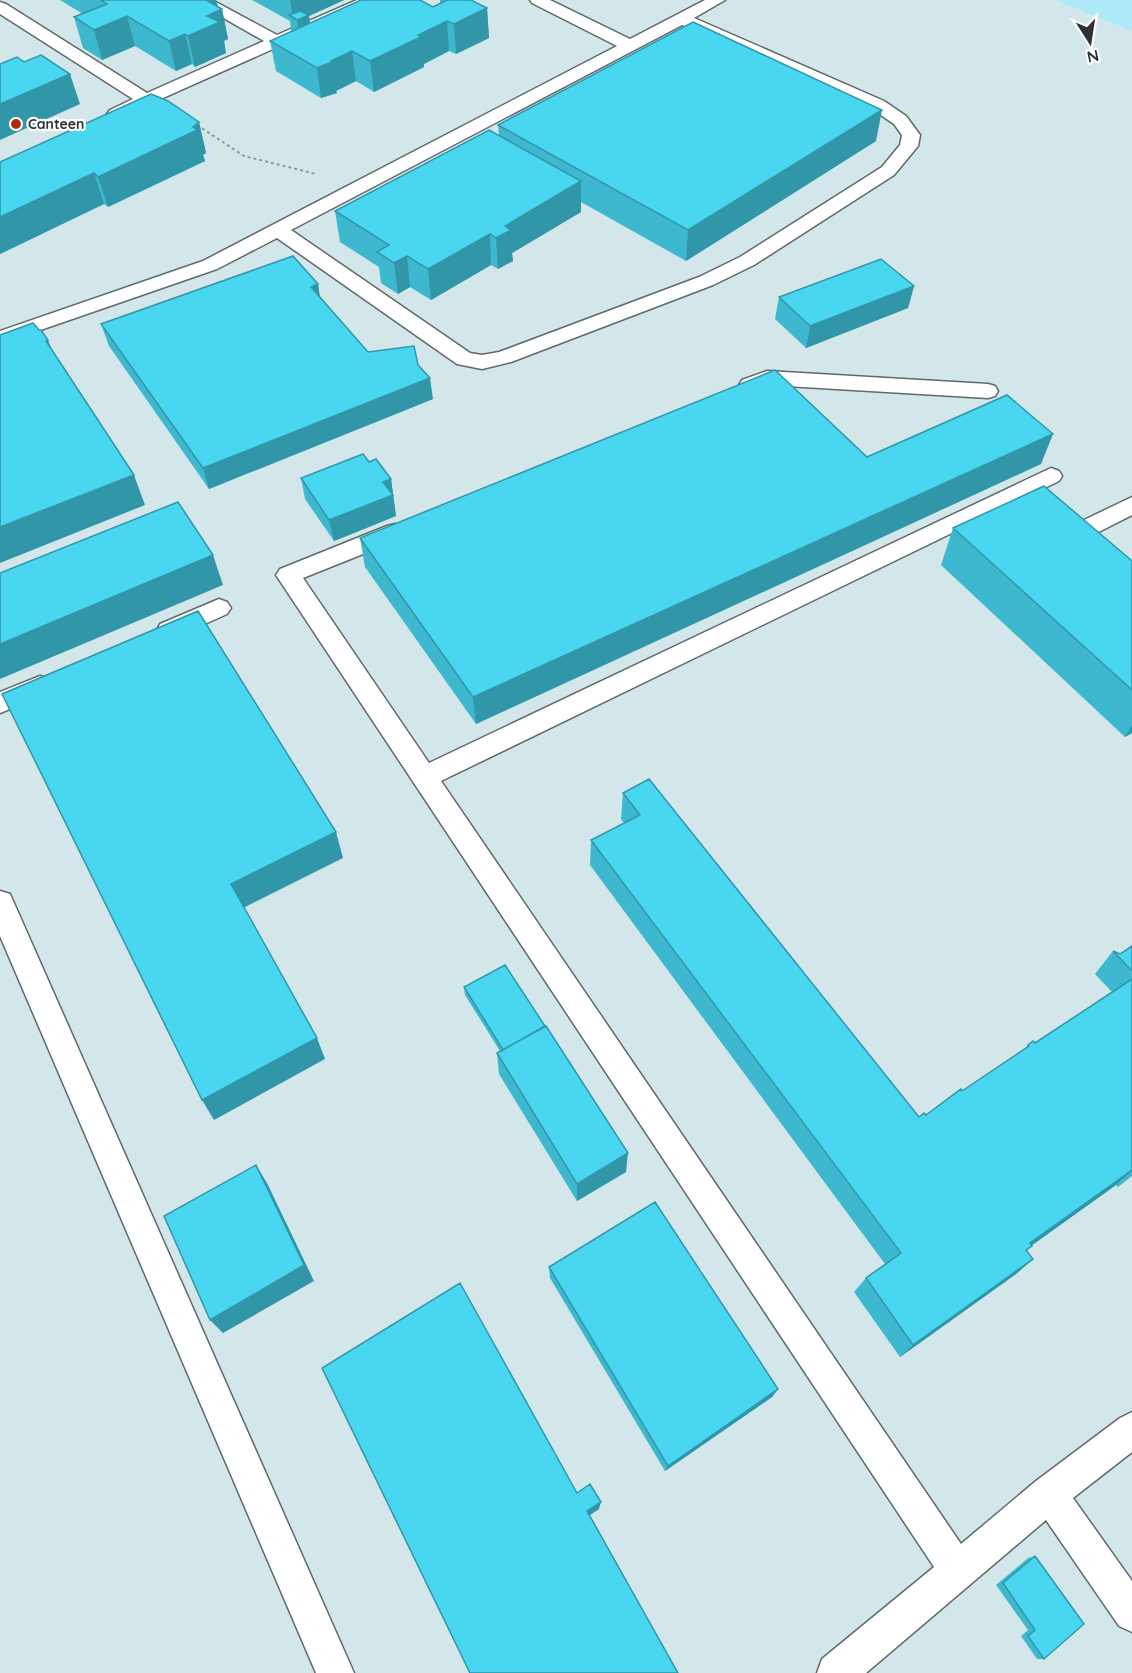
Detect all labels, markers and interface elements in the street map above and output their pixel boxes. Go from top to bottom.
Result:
north arrow [1060,12,1120,72]
text: N [1085,46,1101,68]
place label: Canteen [28,115,84,133]
marker: Canteen [9,117,23,131]

